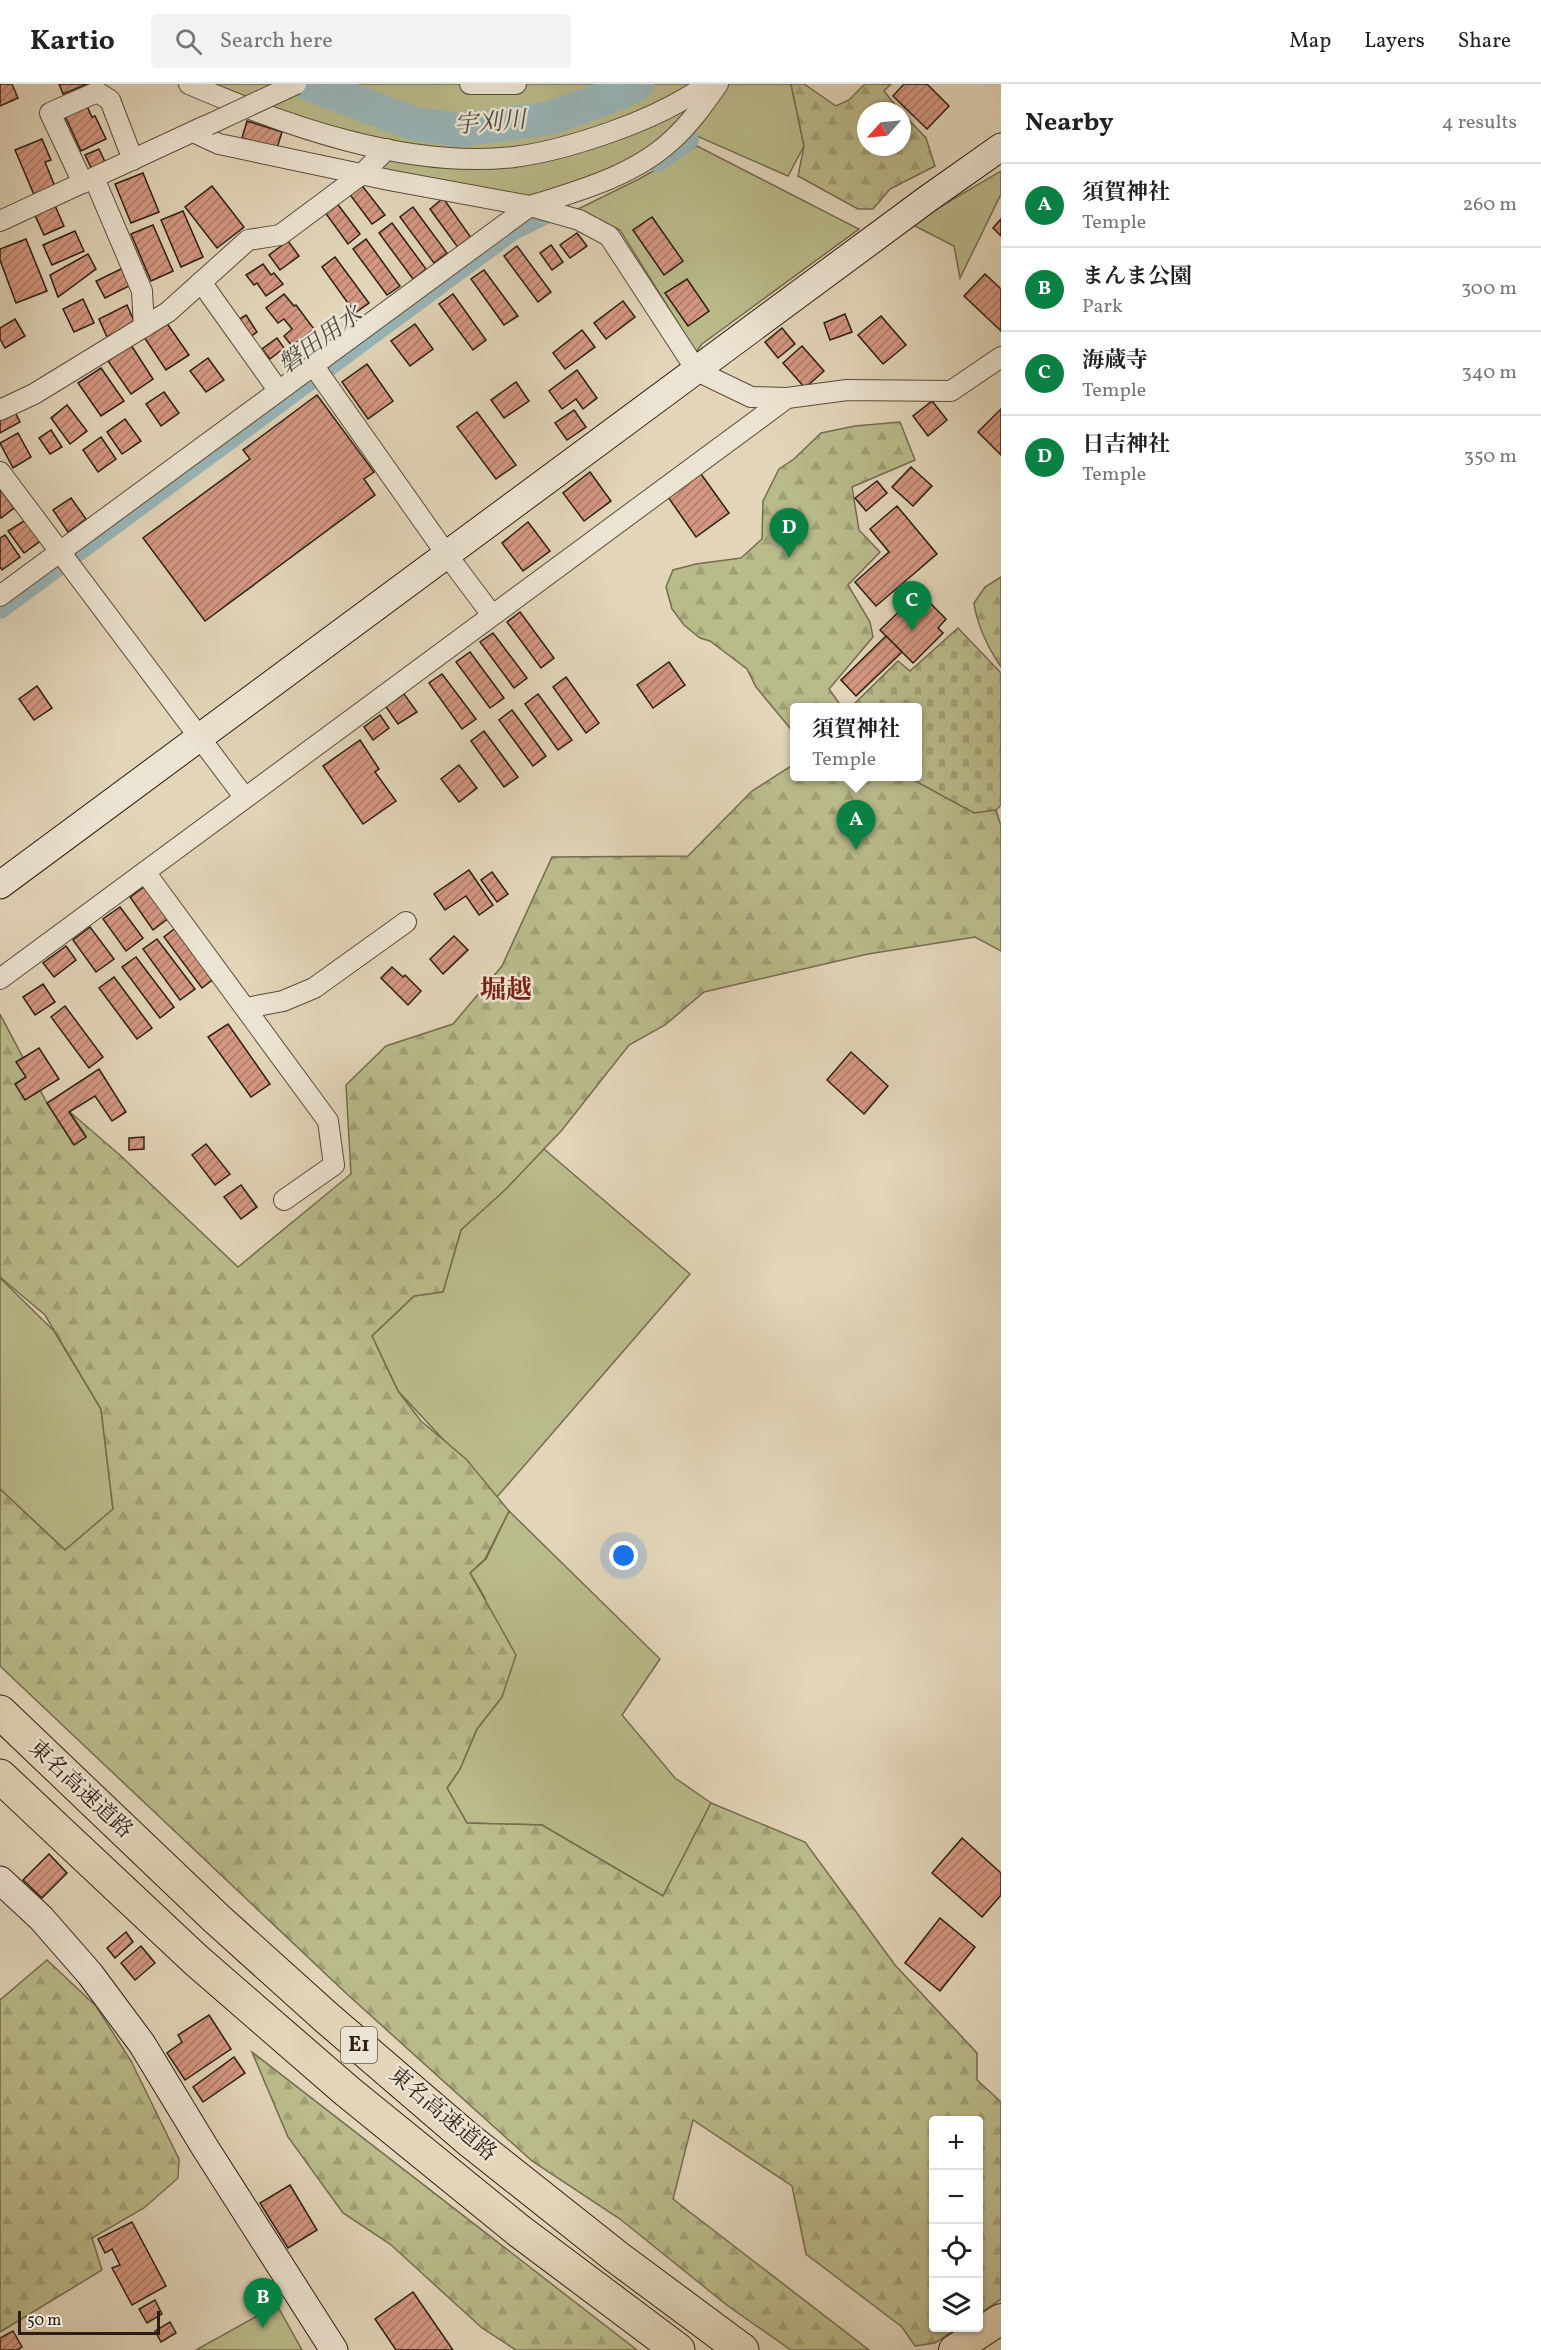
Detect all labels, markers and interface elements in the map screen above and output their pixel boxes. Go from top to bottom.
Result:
search box [151,14,571,68]
text: Kartio [30,22,115,61]
icon: search [172,25,205,58]
text: Search here [220,26,333,57]
text: Map [1289,27,1331,56]
text: Layers [1364,27,1425,56]
text: Share [1458,27,1511,56]
north arrow [857,102,911,156]
water label: 宇刈川 [453,104,530,144]
text: Nearby [1025,105,1114,141]
text: 4 results [1442,109,1517,137]
text: 須賀神社 [1082,178,1170,209]
text: A [1037,191,1052,219]
text: 260 m [1462,191,1517,219]
text: Temple [1082,209,1146,237]
text: まんま公園 [1082,262,1192,293]
text: B [1038,275,1051,303]
text: 300 m [1461,275,1517,303]
text: Park [1082,293,1123,321]
water label: 磐田用水 [272,298,371,383]
text: 海蔵寺 [1082,346,1148,377]
text: C [1038,359,1051,387]
text: 340 m [1461,359,1517,387]
text: Temple [1082,377,1146,405]
text: 日吉神社 [1082,430,1170,461]
text: D [1037,443,1052,471]
text: 350 m [1464,443,1517,471]
text: Temple [1082,461,1146,489]
pin: D [770,508,808,558]
pin: C [892,582,932,631]
popup [790,703,922,781]
text: 須賀神社 [812,715,900,746]
text: Temple [812,746,876,774]
pin: A [836,800,876,850]
district label: 堀越 [480,973,532,1009]
your location [609,1541,638,1570]
street label: 東名高速道路 [21,1734,139,1846]
road number: E1 [341,2027,377,2063]
street label: 東名高速道路 [381,2061,503,2169]
map controls [929,2116,983,2332]
button: + [929,2116,983,2170]
button: − [929,2170,983,2224]
button: locate [929,2224,983,2278]
pin: B [244,2278,282,2328]
button: layers [929,2278,983,2332]
scale bar [18,2308,160,2336]
text: 50 m [27,2310,61,2332]

